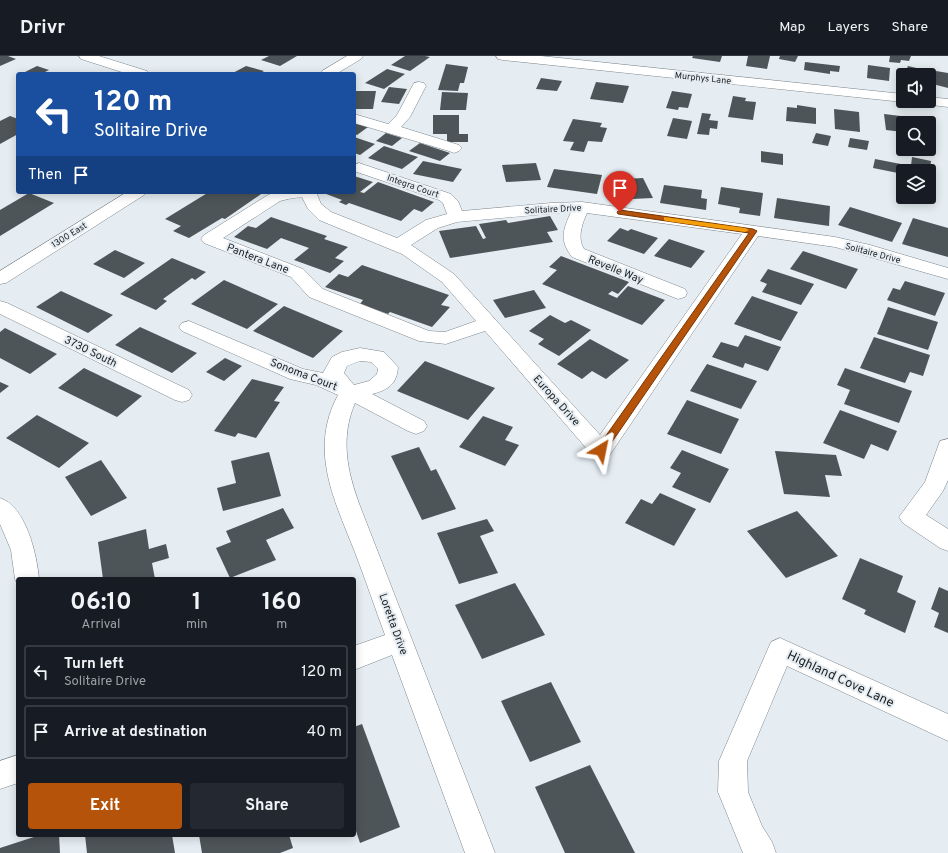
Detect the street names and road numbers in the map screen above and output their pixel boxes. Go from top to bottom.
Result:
street label: Murphys Lane [674,70,732,87]
street label: Integra Court [385,172,440,200]
street label: Solitaire Drive [524,203,582,216]
street label: 1300 East [49,220,89,251]
street label: Pantera Lane [225,241,291,277]
street label: Solitaire Drive [844,241,902,266]
street label: Revelle Way [586,252,646,288]
street label: 3730 South [62,333,119,371]
street label: Sonoma Court [268,356,339,394]
street label: Europa Drive [530,372,583,429]
street label: Loretta Drive [375,592,411,657]
street label: Highland Cove Lane [784,648,896,712]

